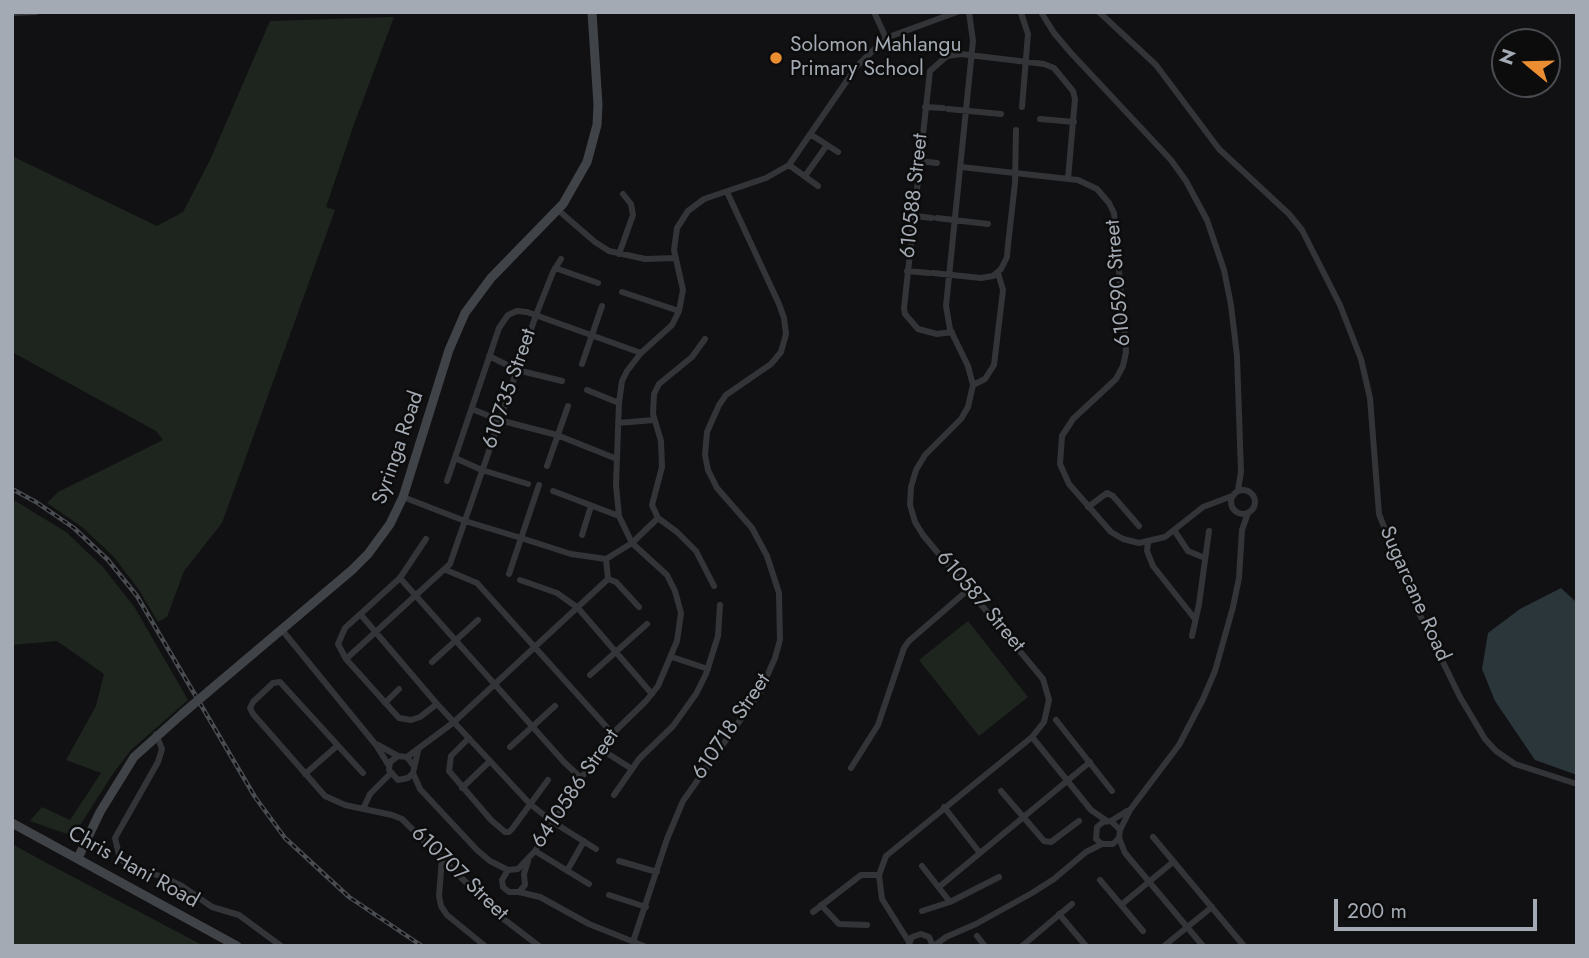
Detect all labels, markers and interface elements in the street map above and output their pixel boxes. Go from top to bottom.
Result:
north arrow [1491,28,1561,98]
place label: Solomon Mahlangu Primary School [790,33,962,83]
text: N [1492,45,1523,68]
marker: Solomon Mahlangu Primary School [768,50,784,66]
street label: 610588 Street [896,132,934,260]
street label: 610590 Street [1101,219,1137,347]
street label: 610735 Street [478,326,542,452]
street label: Syringa Road [368,388,430,508]
street label: Sugarcane Road [1373,523,1455,665]
street label: 610587 Street [930,546,1030,658]
street label: 610718 Street [687,669,777,785]
street label: 6410586 Street [527,725,625,853]
street label: 610707 Street [405,821,513,927]
street label: Chris Hani Road [63,822,203,914]
scale bar [1337,884,1540,928]
text: 200 m [1347,896,1407,926]

